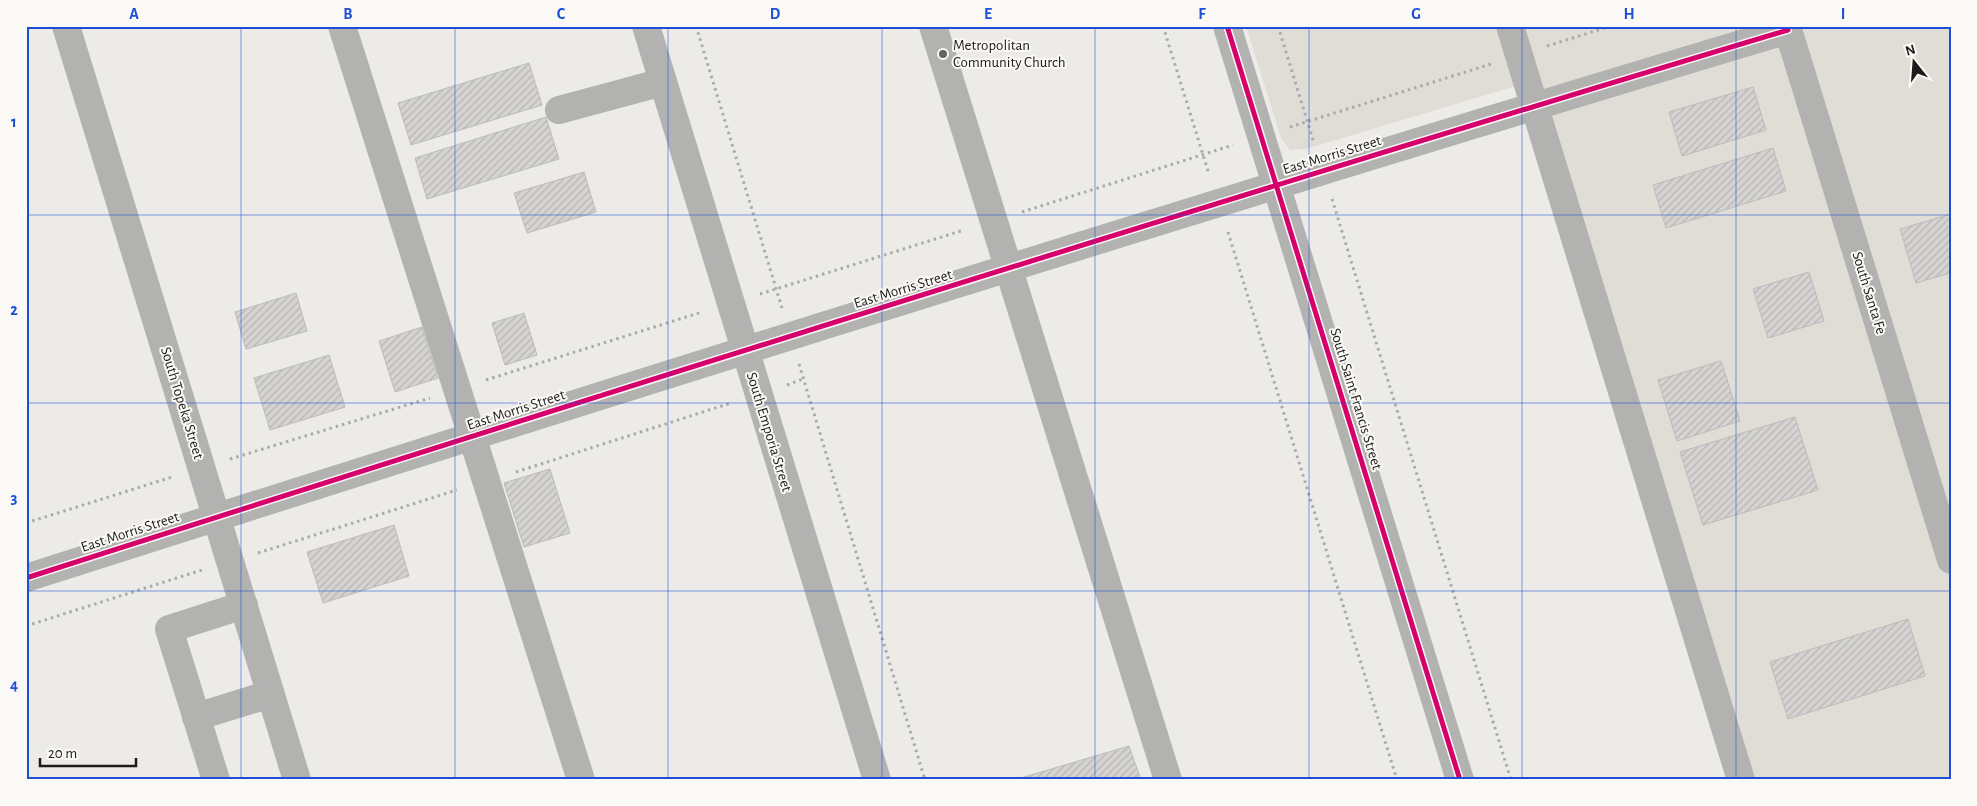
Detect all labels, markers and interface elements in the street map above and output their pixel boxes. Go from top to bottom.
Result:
text: A [129,6,139,22]
text: B [343,6,353,22]
text: C [557,6,566,22]
text: D [770,6,781,22]
text: E [984,6,992,22]
text: F [1198,6,1206,22]
text: G [1411,6,1421,22]
text: H [1623,6,1635,22]
text: I [1841,6,1845,22]
place label: Metropolitan Community Church [953,38,1066,70]
north arrow [1890,38,1940,88]
text: N [1904,42,1917,59]
marker: Metropolitan Community Church [937,48,949,60]
text: 1 [11,114,17,130]
street label: East Morris Street [1281,133,1383,177]
street label: South Santa Fe [1849,250,1889,336]
street label: East Morris Street [852,267,954,311]
text: 2 [10,302,18,318]
street label: South Saint Francis Street [1327,326,1385,472]
street label: South Topeka Street [158,345,206,461]
street label: South Emporia Street [744,371,794,494]
street label: East Morris Street [465,387,567,433]
text: 3 [11,490,18,506]
street label: East Morris Street [79,509,181,555]
text: 4 [10,677,18,693]
scale bar [40,736,136,768]
text: 20 m [48,746,77,761]

